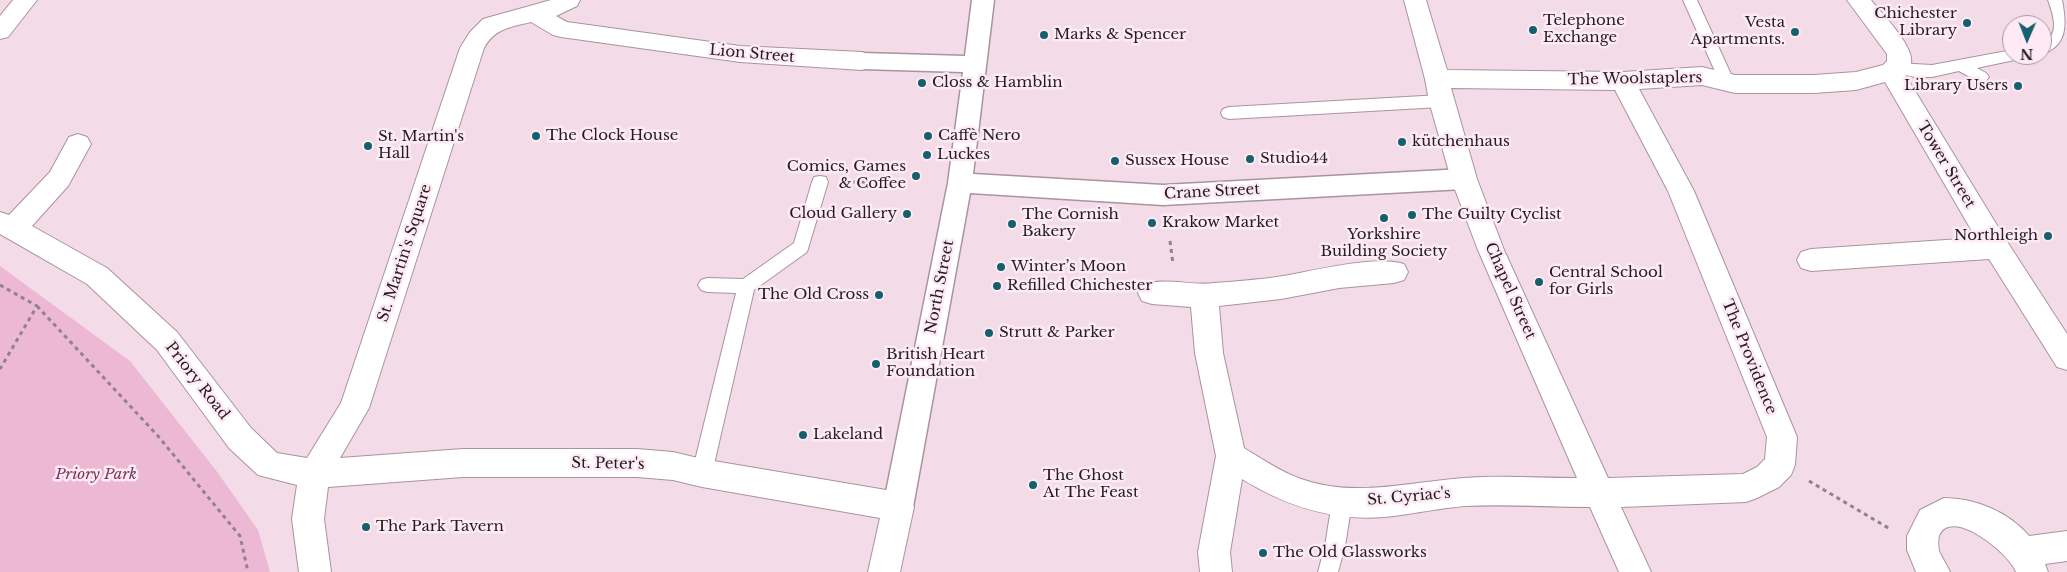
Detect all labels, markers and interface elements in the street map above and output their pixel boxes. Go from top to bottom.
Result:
place label: Chichester Library [1874,5,1957,40]
place label: Telephone Exchange [1543,12,1625,47]
place label: Vesta Apartments. [1691,14,1785,49]
north arrow [2002,15,2052,65]
marker: Chichester Library [1961,17,1973,29]
marker: Telephone Exchange [1527,24,1539,36]
place label: Marks & Spencer [1054,26,1186,44]
marker: Vesta Apartments. [1789,26,1801,38]
marker: Marks & Spencer [1038,29,1050,41]
street label: Lion Street [709,41,795,67]
text: N [2020,45,2034,63]
street label: The Woolstaplers [1568,69,1702,89]
place label: Closs & Hamblin [932,74,1063,92]
marker: Closs & Hamblin [916,77,928,89]
place label: Library Users [1904,77,2008,95]
marker: Library Users [2012,80,2024,92]
street label: Tower Street [1913,119,1979,211]
place label: The Clock House [546,127,678,145]
place label: Caffè Nero [938,127,1020,145]
place label: St. Martin's Hall [378,128,464,163]
marker: The Clock House [530,130,542,142]
marker: Caffè Nero [922,130,934,142]
place label: kütchenhaus [1412,133,1510,151]
marker: kütchenhaus [1396,136,1408,148]
marker: St. Martin's Hall [362,140,374,152]
place label: Luckes [937,146,990,164]
marker: Luckes [921,149,933,161]
place label: Studio44 [1260,150,1328,168]
place label: Sussex House [1125,152,1229,170]
marker: Studio44 [1244,153,1256,165]
marker: Sussex House [1109,155,1121,167]
place label: Comics, Games & Coffee [787,158,906,193]
marker: Comics, Games & Coffee [910,170,922,182]
street label: Crane Street [1164,181,1260,203]
street label: St. Martin's Square [374,182,436,324]
place label: Cloud Gallery [789,205,897,223]
place label: The Cornish Bakery [1022,206,1119,241]
place label: The Guilty Cyclist [1422,206,1562,224]
marker: Cloud Gallery [901,208,913,220]
marker: The Guilty Cyclist [1406,209,1418,221]
marker: Yorkshire Building Society [1378,212,1390,224]
place label: Krakow Market [1162,214,1279,232]
marker: Krakow Market [1146,217,1158,229]
marker: The Cornish Bakery [1006,218,1018,230]
place label: Yorkshire Building Society [1321,226,1447,261]
place label: Northleigh [1954,227,2038,245]
marker: Northleigh [2042,230,2054,242]
street label: North Street [922,238,958,336]
street label: Chapel Street [1481,240,1539,342]
place label: Winter’s Moon [1011,258,1126,276]
marker: Winter’s Moon [995,261,1007,273]
place label: Central School for Girls [1549,264,1663,299]
marker: Central School for Girls [1533,276,1545,288]
place label: Refilled Chichester [1007,277,1152,295]
marker: Refilled Chichester [991,280,1003,292]
place label: The Old Cross [758,286,869,304]
marker: The Old Cross [873,289,885,301]
street label: The Providence [1718,297,1780,417]
place label: Strutt & Parker [999,324,1115,342]
marker: Strutt & Parker [983,327,995,339]
street label: Priory Road [161,339,233,423]
place label: British Heart Foundation [886,346,985,381]
marker: British Heart Foundation [870,358,882,370]
place label: Lakeland [813,426,883,444]
marker: Lakeland [797,429,809,441]
street label: St. Peter's [571,454,645,474]
park label: Priory Park [55,466,137,484]
place label: The Ghost At The Feast [1043,467,1139,502]
marker: The Ghost At The Feast [1027,479,1039,491]
street label: St. Cyriac's [1367,484,1451,510]
place label: The Park Tavern [376,518,504,536]
marker: The Park Tavern [360,521,372,533]
place label: The Old Glassworks [1273,544,1427,562]
marker: The Old Glassworks [1257,547,1269,559]

